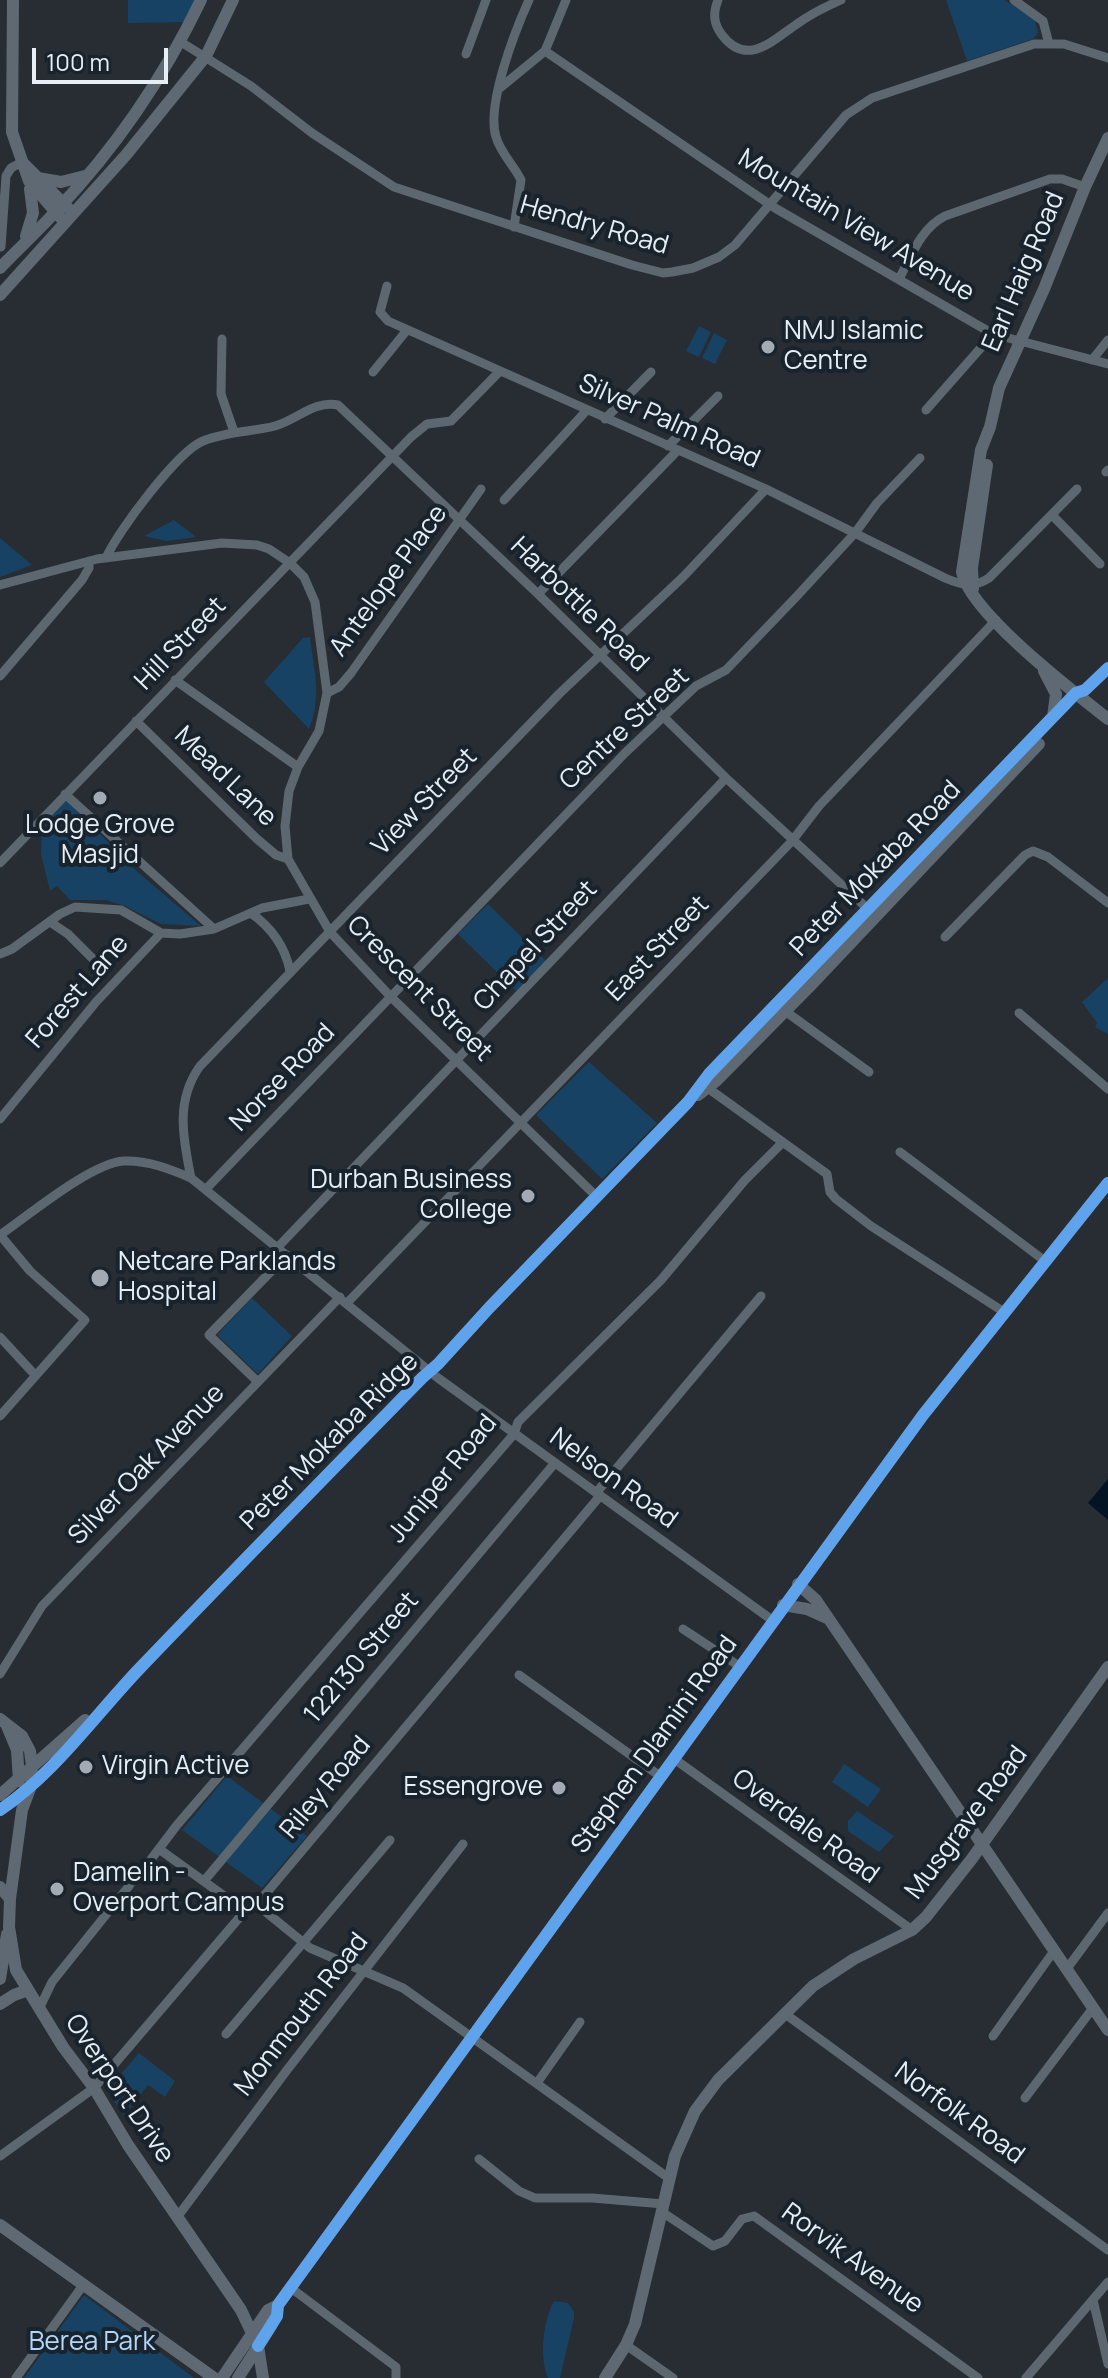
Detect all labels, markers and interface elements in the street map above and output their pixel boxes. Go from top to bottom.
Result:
scale bar [36,32,172,82]
text: 100 m [46,45,110,78]
street label: Mountain View Avenue [732,143,980,309]
street label: Earl Haig Road [976,187,1072,357]
street label: Hendry Road [516,190,672,262]
place label: NMJ Islamic Centre [784,316,924,378]
marker: NMJ Islamic Centre [759,338,777,356]
street label: Silver Palm Road [574,368,764,476]
street label: Antelope Place [324,499,454,663]
street label: Harbottle Road [504,531,654,679]
street label: Hill Street [129,591,233,697]
street label: Centre Street [554,661,696,797]
street label: Mead Lane [167,721,283,833]
street label: View Street [366,742,484,862]
street label: Peter Mokaba Road [784,775,968,963]
marker: Lodge Grove Masjid [91,789,109,807]
place label: Lodge Grove Masjid [25,810,175,872]
street label: Chapel Street [468,874,604,1018]
street label: East Street [600,890,716,1008]
street label: Crescent Street [340,910,498,1068]
street label: Forest Lane [20,929,136,1055]
street label: Norse Road [224,1018,342,1138]
place label: Durban Business College [310,1165,512,1226]
marker: Durban Business College [519,1187,537,1205]
place label: Netcare Parklands Hospital [118,1247,336,1308]
marker: Netcare Parklands Hospital [89,1267,111,1289]
street label: Peter Mokaba Ridge [235,1347,425,1537]
street label: Silver Oak Avenue [62,1378,232,1552]
street label: Juniper Road [382,1409,504,1549]
street label: Nelson Road [543,1422,683,1536]
street label: 122130 Street [298,1586,426,1730]
street label: Stephen Dlamini Road [566,1630,744,1860]
street label: Riley Road [274,1730,378,1846]
street label: Musgrave Road [899,1740,1035,1906]
place label: Virgin Active [102,1751,249,1783]
marker: Virgin Active [77,1758,95,1776]
street label: Overdale Road [726,1763,884,1891]
place label: Essengrove [403,1772,543,1804]
marker: Essengrove [550,1779,568,1797]
place label: Damelin - Overport Campus [73,1858,284,1920]
marker: Damelin - Overport Campus [48,1880,66,1898]
street label: Monmouth Road [229,1927,375,2103]
street label: Overport Drive [58,2009,180,2169]
street label: Norfolk Road [888,2057,1030,2171]
street label: Rorvik Avenue [775,2197,929,2321]
park label: Berea Park [29,2327,155,2359]

